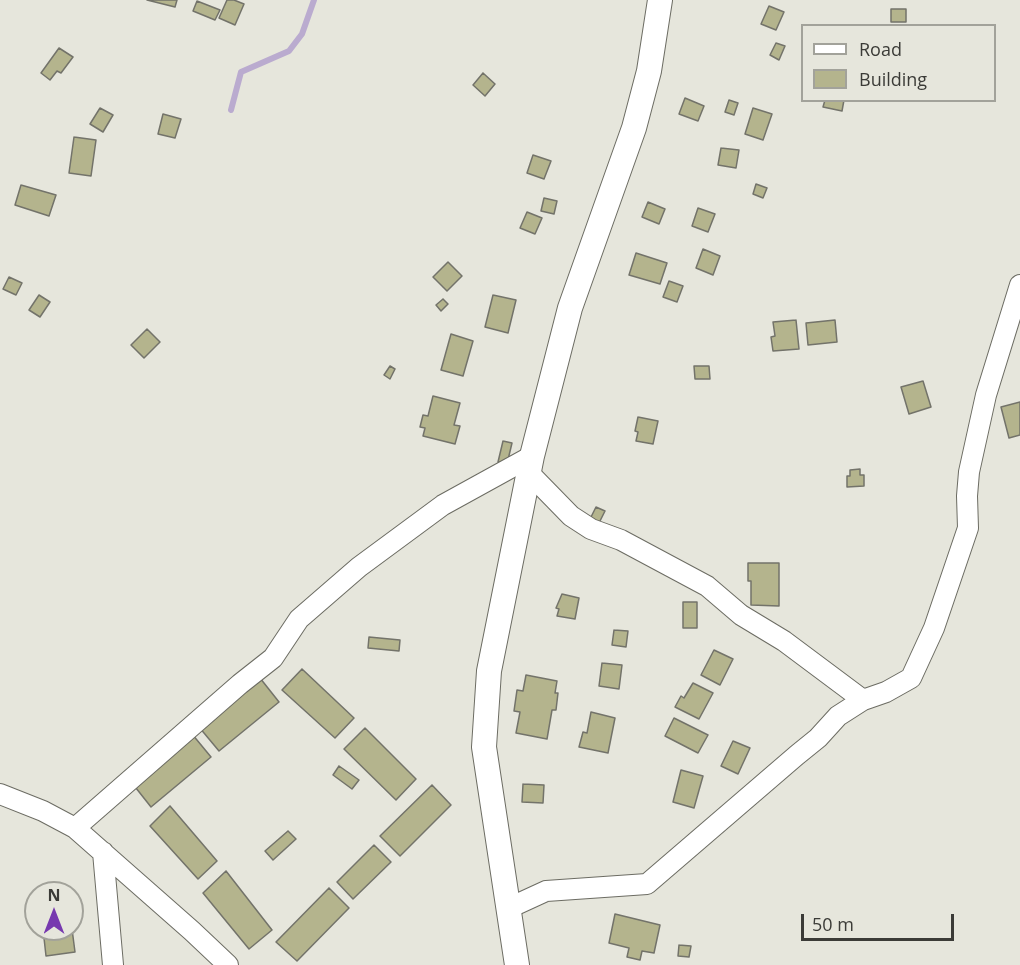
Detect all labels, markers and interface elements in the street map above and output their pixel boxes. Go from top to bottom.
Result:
legend [801,24,996,102]
text: Road [859,37,902,61]
text: Building [859,67,927,91]
north arrow [24,881,84,941]
text: N [47,884,61,906]
scale bar [804,902,957,940]
text: 50 m [812,912,854,936]

